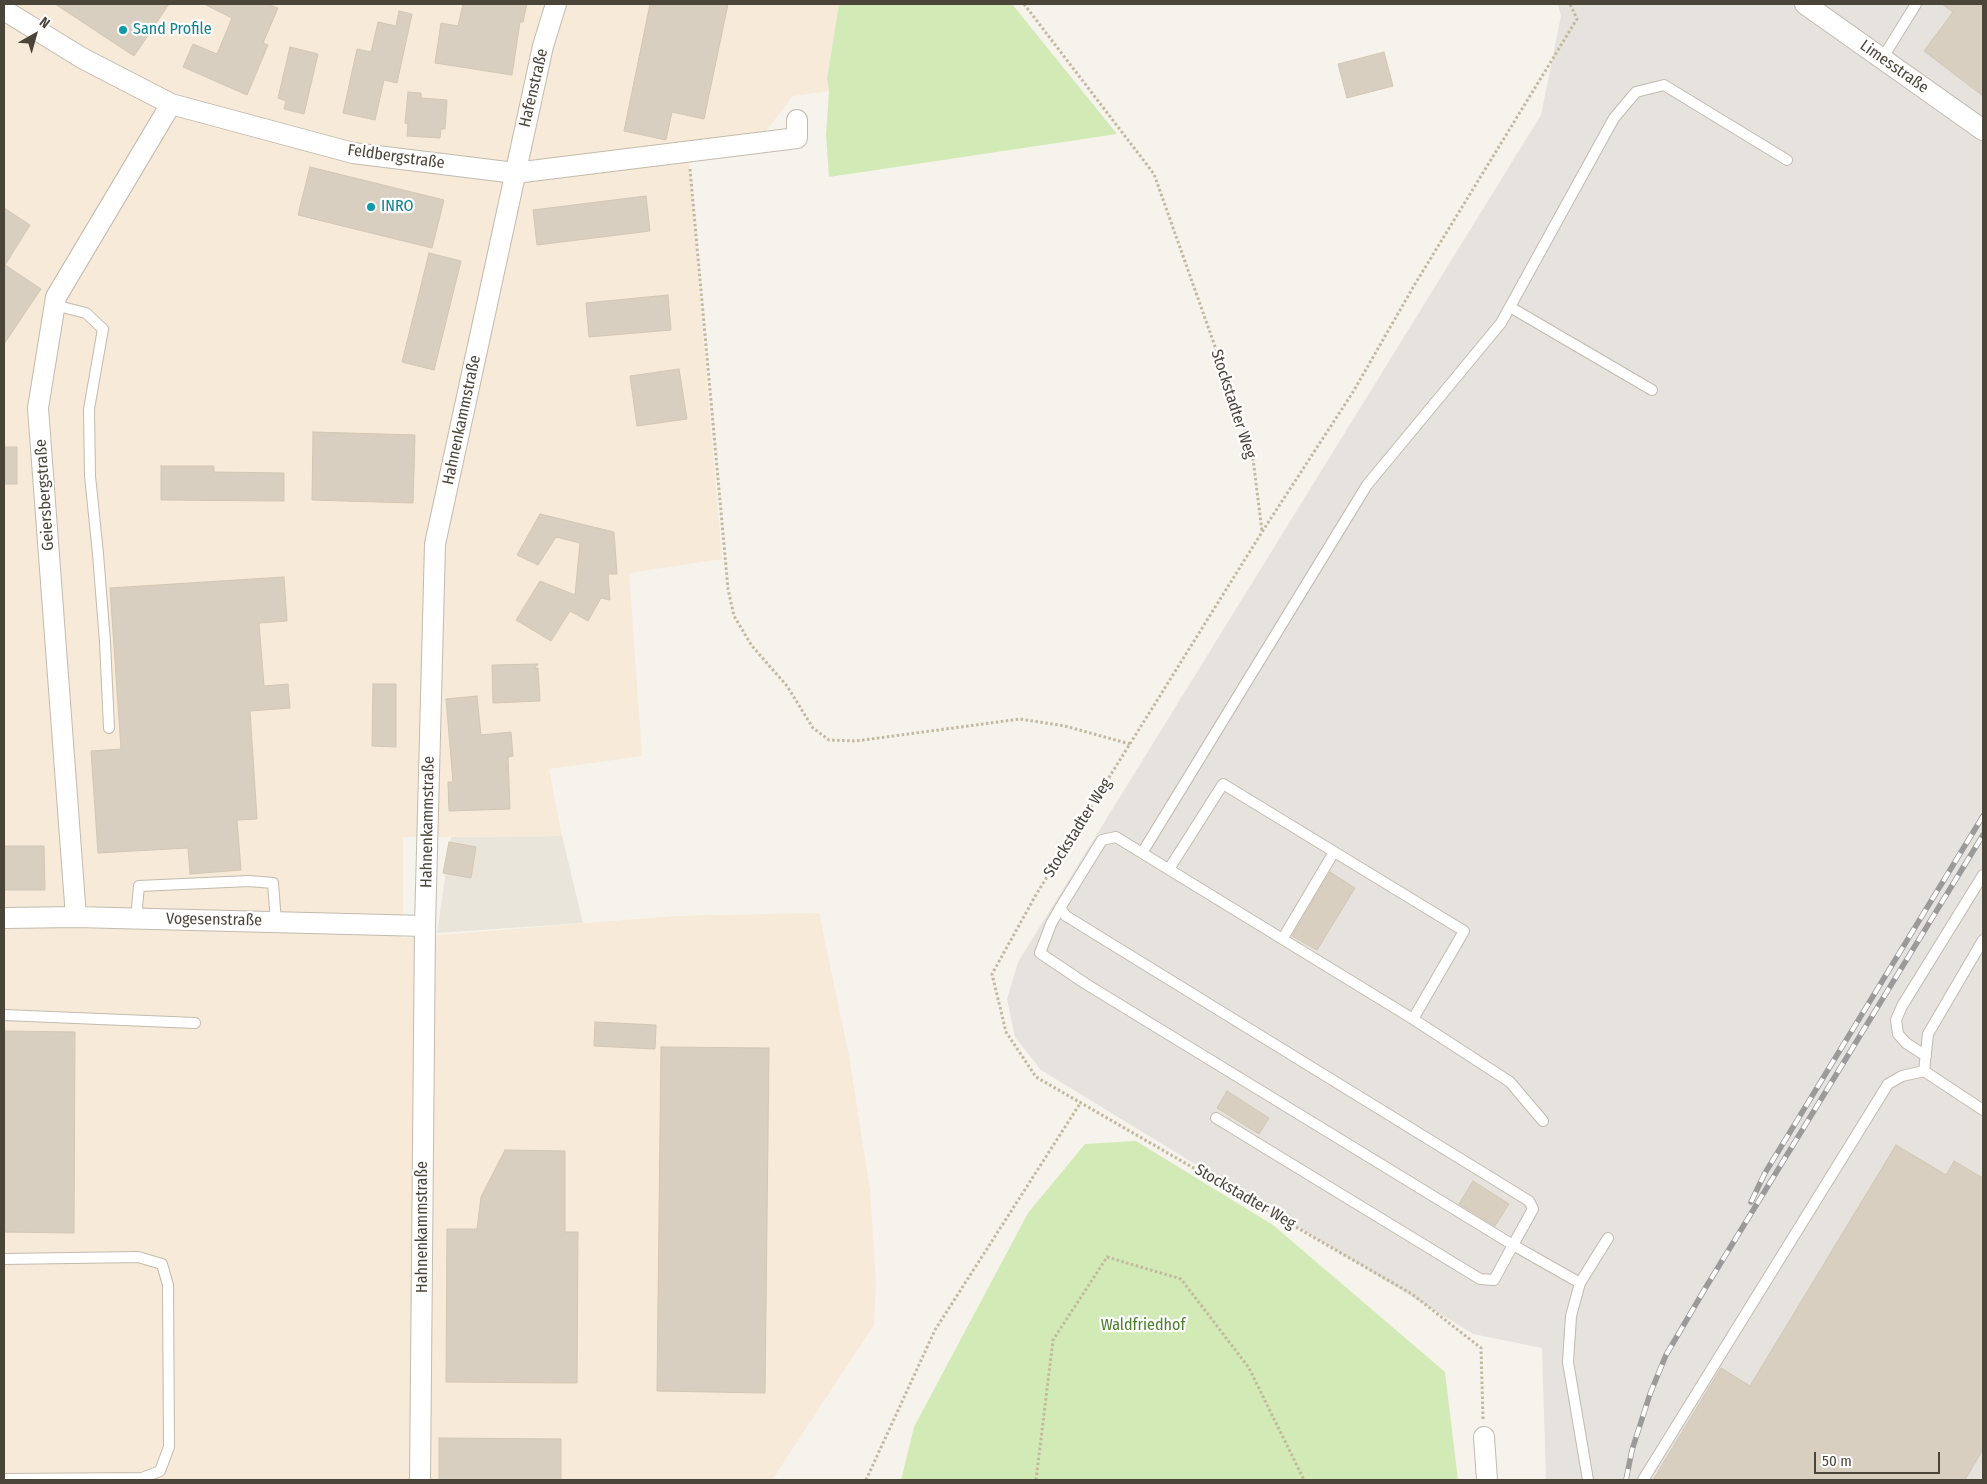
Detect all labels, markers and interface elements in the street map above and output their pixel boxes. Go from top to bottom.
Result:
north arrow [10,10,60,60]
text: N [36,14,53,32]
place label: Sand Profile [133,20,212,40]
marker: Sand Profile [117,24,129,36]
street label: Limesstraße [1856,36,1932,98]
street label: Hafenstraße [516,47,552,129]
street label: Feldbergstraße [346,141,446,173]
place label: INRO [381,197,414,217]
marker: INRO [365,201,377,213]
street label: Stockstadter Weg [1206,347,1260,461]
street label: Hahnenkammstraße [439,354,485,486]
street label: Geiersbergstraße [32,439,58,551]
street label: Hahnenkammstraße [417,756,439,888]
street label: Stockstadter Weg [1040,775,1116,881]
street label: Vogesenstraße [166,910,262,930]
street label: Stockstadter Weg [1191,1160,1299,1234]
street label: Hahnenkammstraße [413,1161,433,1293]
park label: Waldfriedhof [1101,1316,1185,1336]
scale bar [1817,1442,1943,1474]
text: 50 m [1822,1452,1852,1470]

